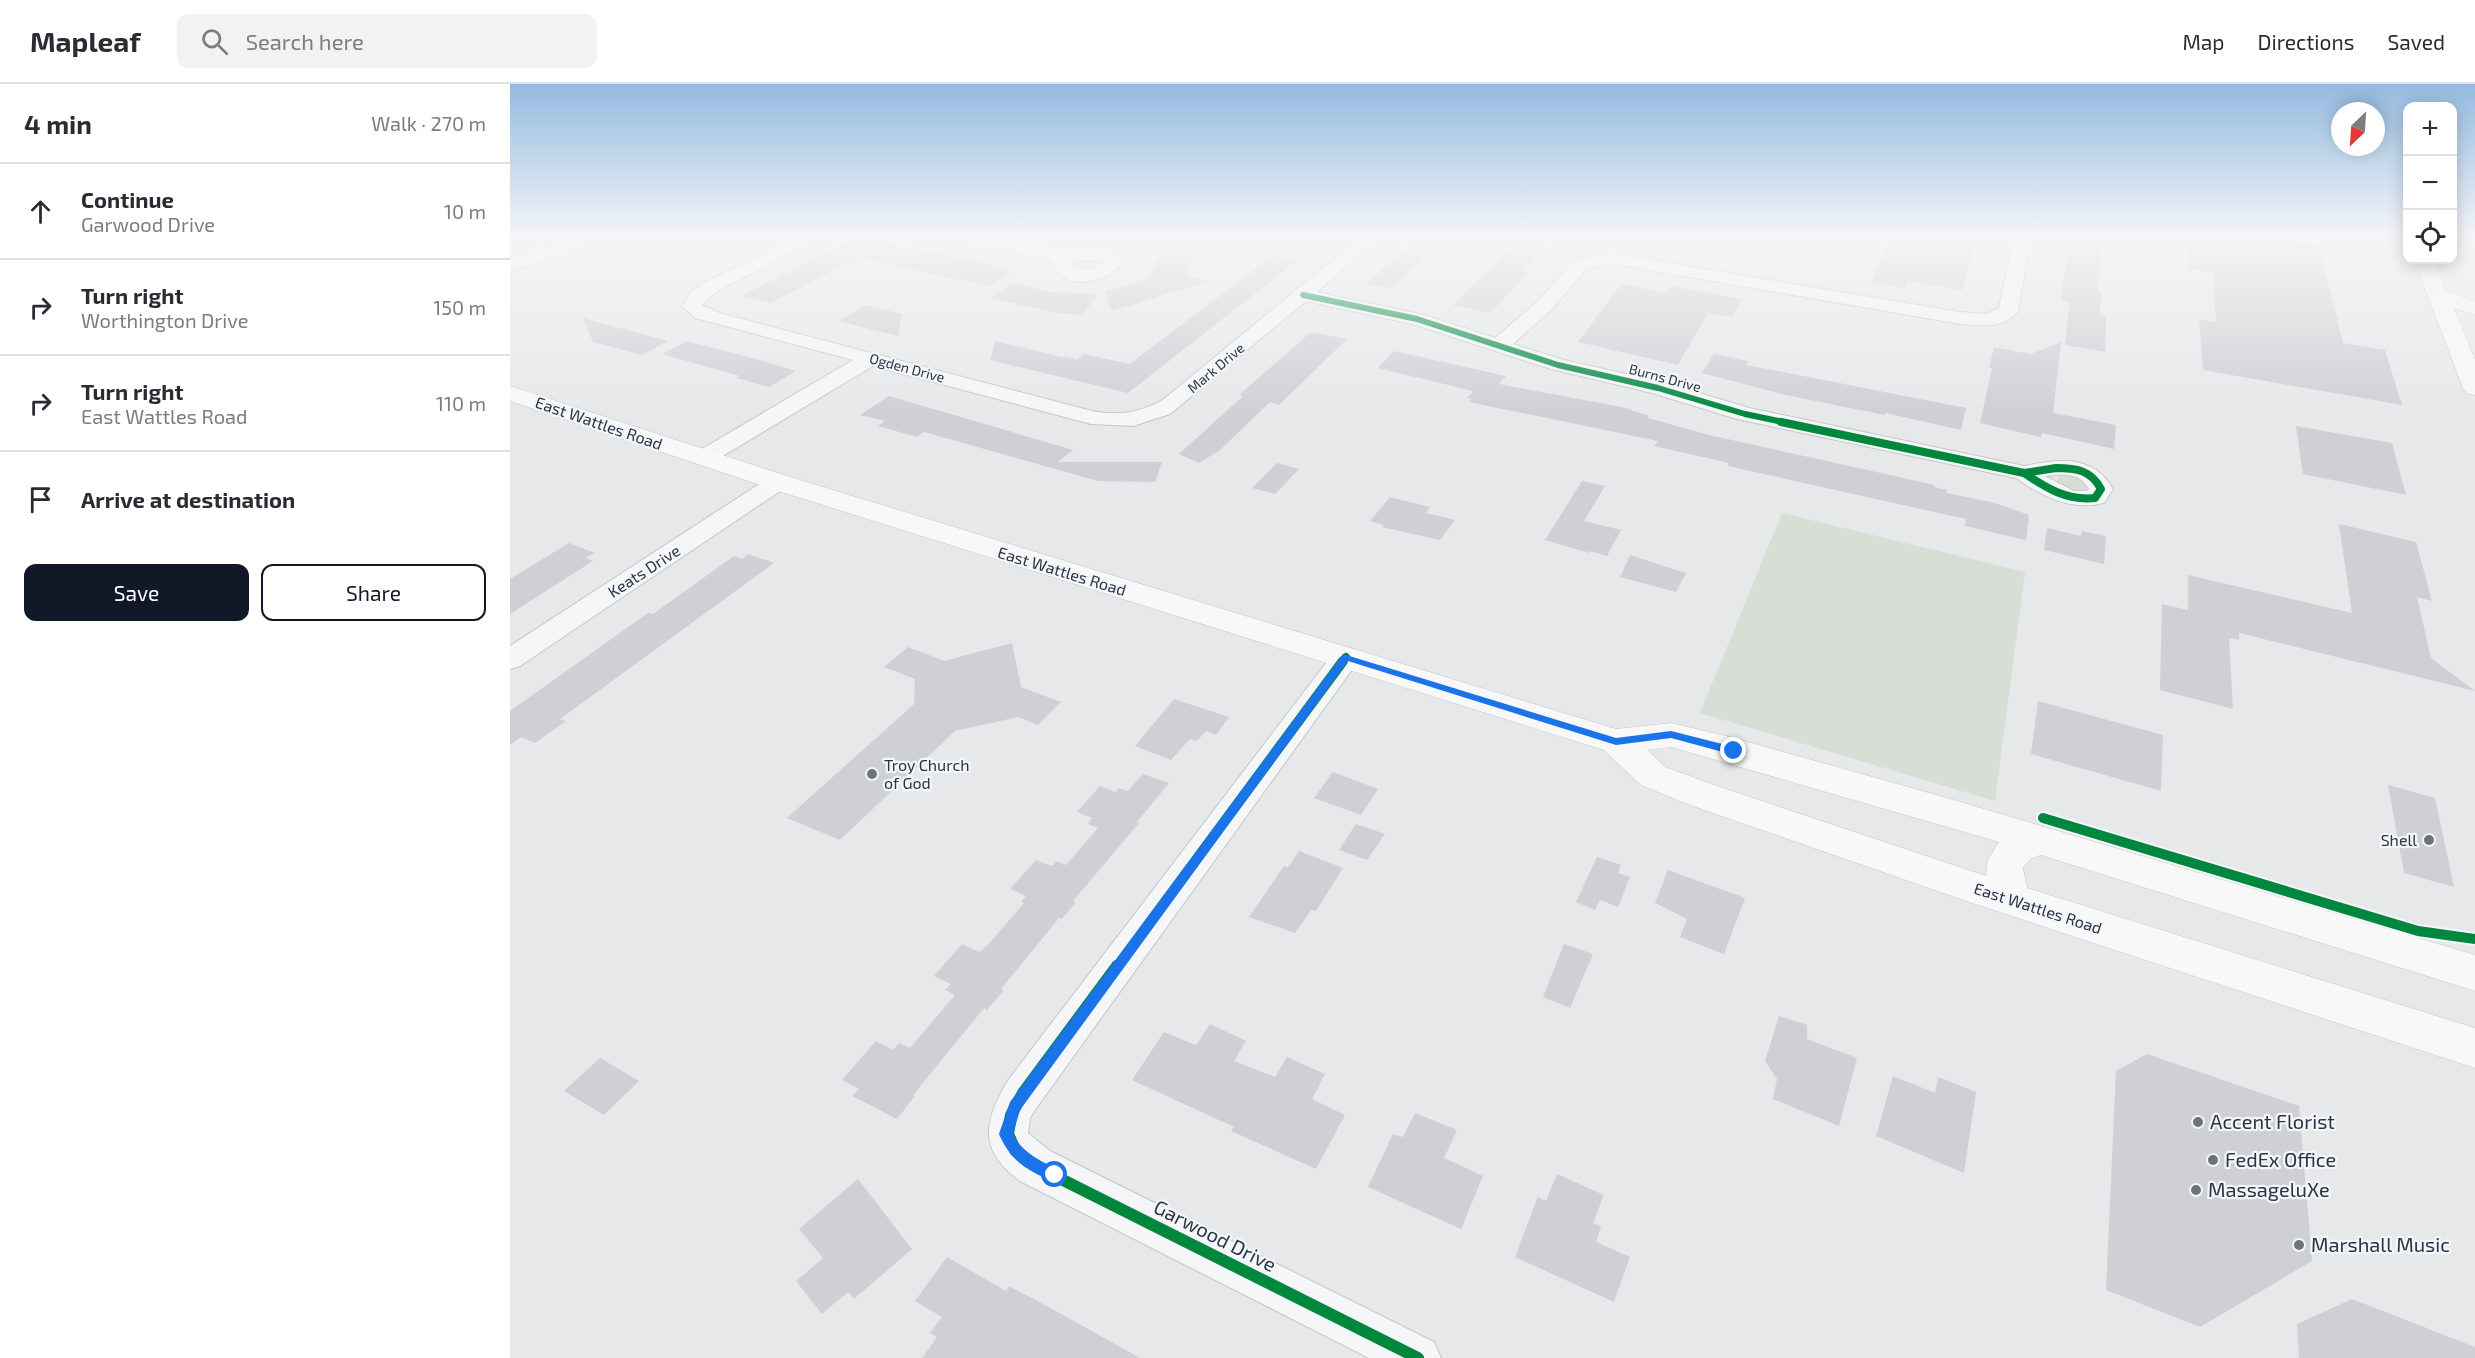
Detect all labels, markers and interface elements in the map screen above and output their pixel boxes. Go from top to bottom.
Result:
search box [177,14,597,68]
text: Mapleaf [30,24,141,58]
icon: search [198,25,231,58]
text: Search here [246,28,364,54]
text: Map [2182,29,2225,54]
text: Directions [2258,29,2354,54]
text: Saved [2387,29,2445,54]
north arrow [2331,102,2385,156]
map controls [2403,102,2457,264]
button: + [2403,102,2457,156]
text: 4 min [24,108,92,139]
text: Walk · 270 m [371,111,486,135]
button: − [2403,156,2457,210]
text: Continue [81,186,174,212]
icon: ahead [24,195,57,228]
text: 10 m [444,199,486,223]
button: locate [2403,210,2457,264]
text: Garwood Drive [81,212,215,236]
text: Turn right [81,282,183,308]
icon: right [24,291,57,324]
text: 150 m [433,295,486,319]
text: Worthington Drive [81,308,249,332]
street label: Mark Drive [1184,339,1248,396]
street label: Ogden Drive [868,349,947,386]
street label: Burns Drive [1627,360,1703,395]
text: Turn right [81,378,183,404]
icon: right [24,387,57,420]
text: 110 m [436,391,486,415]
street label: East Wattles Road [533,392,665,453]
text: East Wattles Road [81,404,247,428]
icon: arrive [24,483,57,516]
text: Arrive at destination [81,486,295,512]
street label: Keats Drive [604,540,683,601]
street label: East Wattles Road [996,542,1129,599]
button: Save [24,564,249,621]
button: Share [261,564,486,621]
route end [1720,737,1746,763]
place label: Troy Church of God [884,755,970,792]
marker: Troy Church of God [865,767,879,781]
place label: Shell [2381,830,2417,849]
marker: Shell [2422,833,2436,847]
street label: East Wattles Road [1972,878,2104,937]
place label: Accent Florist [2210,1109,2335,1133]
marker: Accent Florist [2191,1115,2205,1129]
place label: FedEx Office [2225,1147,2336,1171]
marker: FedEx Office [2206,1153,2220,1167]
route start [1041,1161,1067,1187]
place label: MassageluXe [2208,1177,2330,1201]
marker: MassageluXe [2189,1183,2203,1197]
street label: Garwood Drive [1150,1194,1281,1276]
place label: Marshall Music [2311,1232,2450,1256]
marker: Marshall Music [2292,1238,2306,1252]

